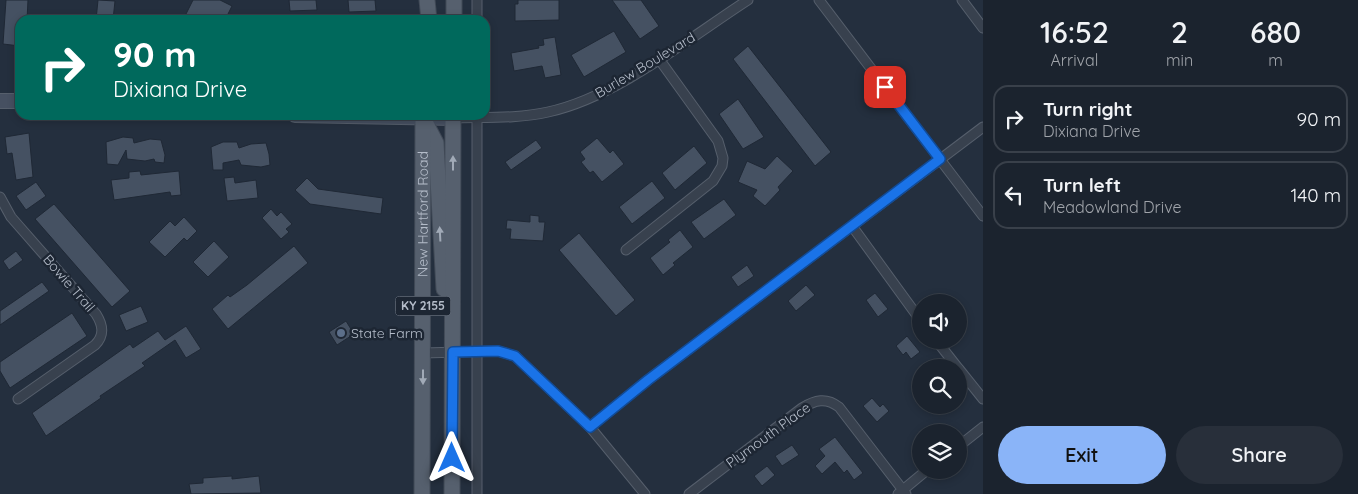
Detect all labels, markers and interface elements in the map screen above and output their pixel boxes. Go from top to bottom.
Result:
text: 16:52 [1040,13,1109,51]
text: 2 [1171,13,1188,51]
text: 680 [1250,13,1301,51]
street label: Burlew Boulevard [592,28,698,102]
text: 90 m [113,32,196,76]
icon: right [30,35,95,100]
text: Arrival [1051,50,1098,70]
text: min [1166,50,1193,70]
text: m [1268,50,1283,70]
pin [864,66,906,108]
icon: arrive [871,73,899,101]
text: Dixiana Drive [113,75,247,103]
text: Turn right [1043,97,1132,121]
icon: right [1000,105,1028,133]
text: 90 m [1297,107,1341,131]
text: Dixiana Drive [1043,121,1141,141]
street label: New Hartford Road [414,151,432,277]
one-way arrow [449,155,457,171]
text: Turn left [1043,173,1121,197]
icon: left [1000,181,1028,209]
text: 140 m [1290,183,1341,207]
text: Meadowland Drive [1043,197,1182,217]
one-way arrow [436,226,444,242]
street label: Bowie Trail [39,251,99,315]
map controls [912,294,967,479]
button: sound [912,294,967,349]
road number: KY 2155 [396,296,450,316]
place label: State Farm [351,324,423,342]
marker: State Farm [335,327,347,339]
button: search [912,359,967,414]
one-way arrow [419,369,427,385]
street label: Plymouth Place [722,398,814,472]
button: layers [912,424,967,479]
button: Exit [998,426,1166,484]
button: Share [1176,426,1343,484]
position arrow [425,431,477,483]

